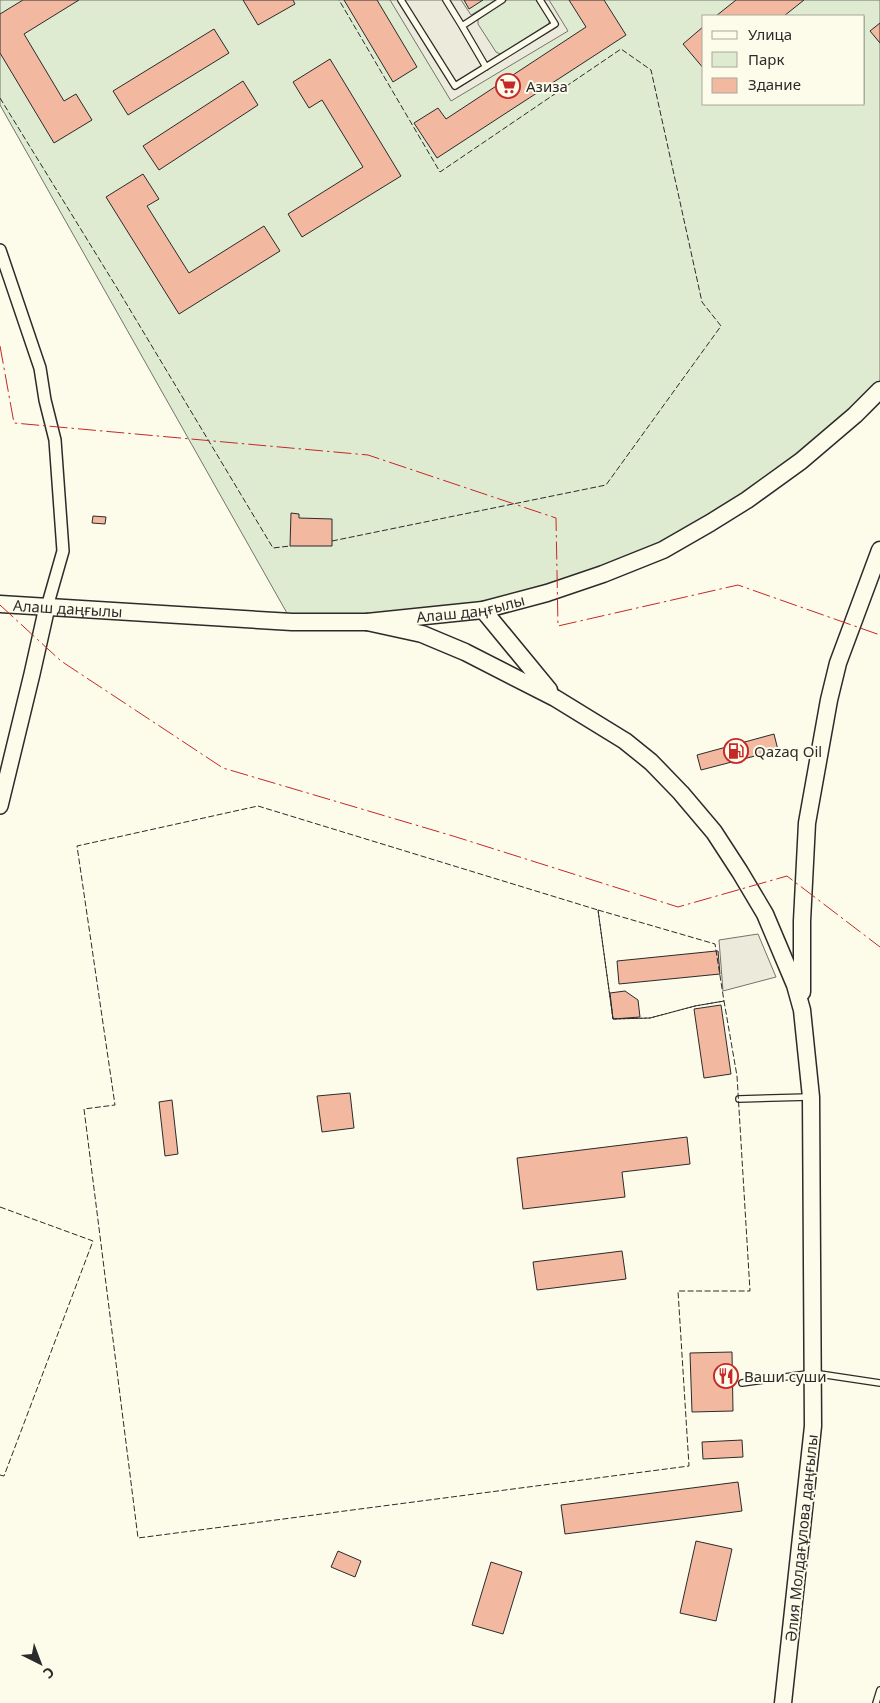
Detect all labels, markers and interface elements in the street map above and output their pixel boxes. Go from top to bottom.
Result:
legend [702,15,865,105]
text: Улица [748,24,792,44]
text: Парк [748,49,784,69]
supermarket icon: Азиза [495,73,521,99]
text: Здание [748,74,801,94]
place label: Азиза [526,76,568,96]
street label: Алаш даңғылы [415,589,527,627]
street label: Алаш даңғылы [13,595,123,622]
fuel station icon: Qazaq Oil [723,738,749,764]
place label: Qazaq Oil [754,741,822,761]
restaurant icon: Ваши суши [713,1363,739,1389]
place label: Ваши суши [744,1366,826,1386]
street label: Әлия Молдағұлова даңғылы [780,1433,822,1643]
north arrow [15,1638,65,1688]
text: С [39,1663,59,1683]

